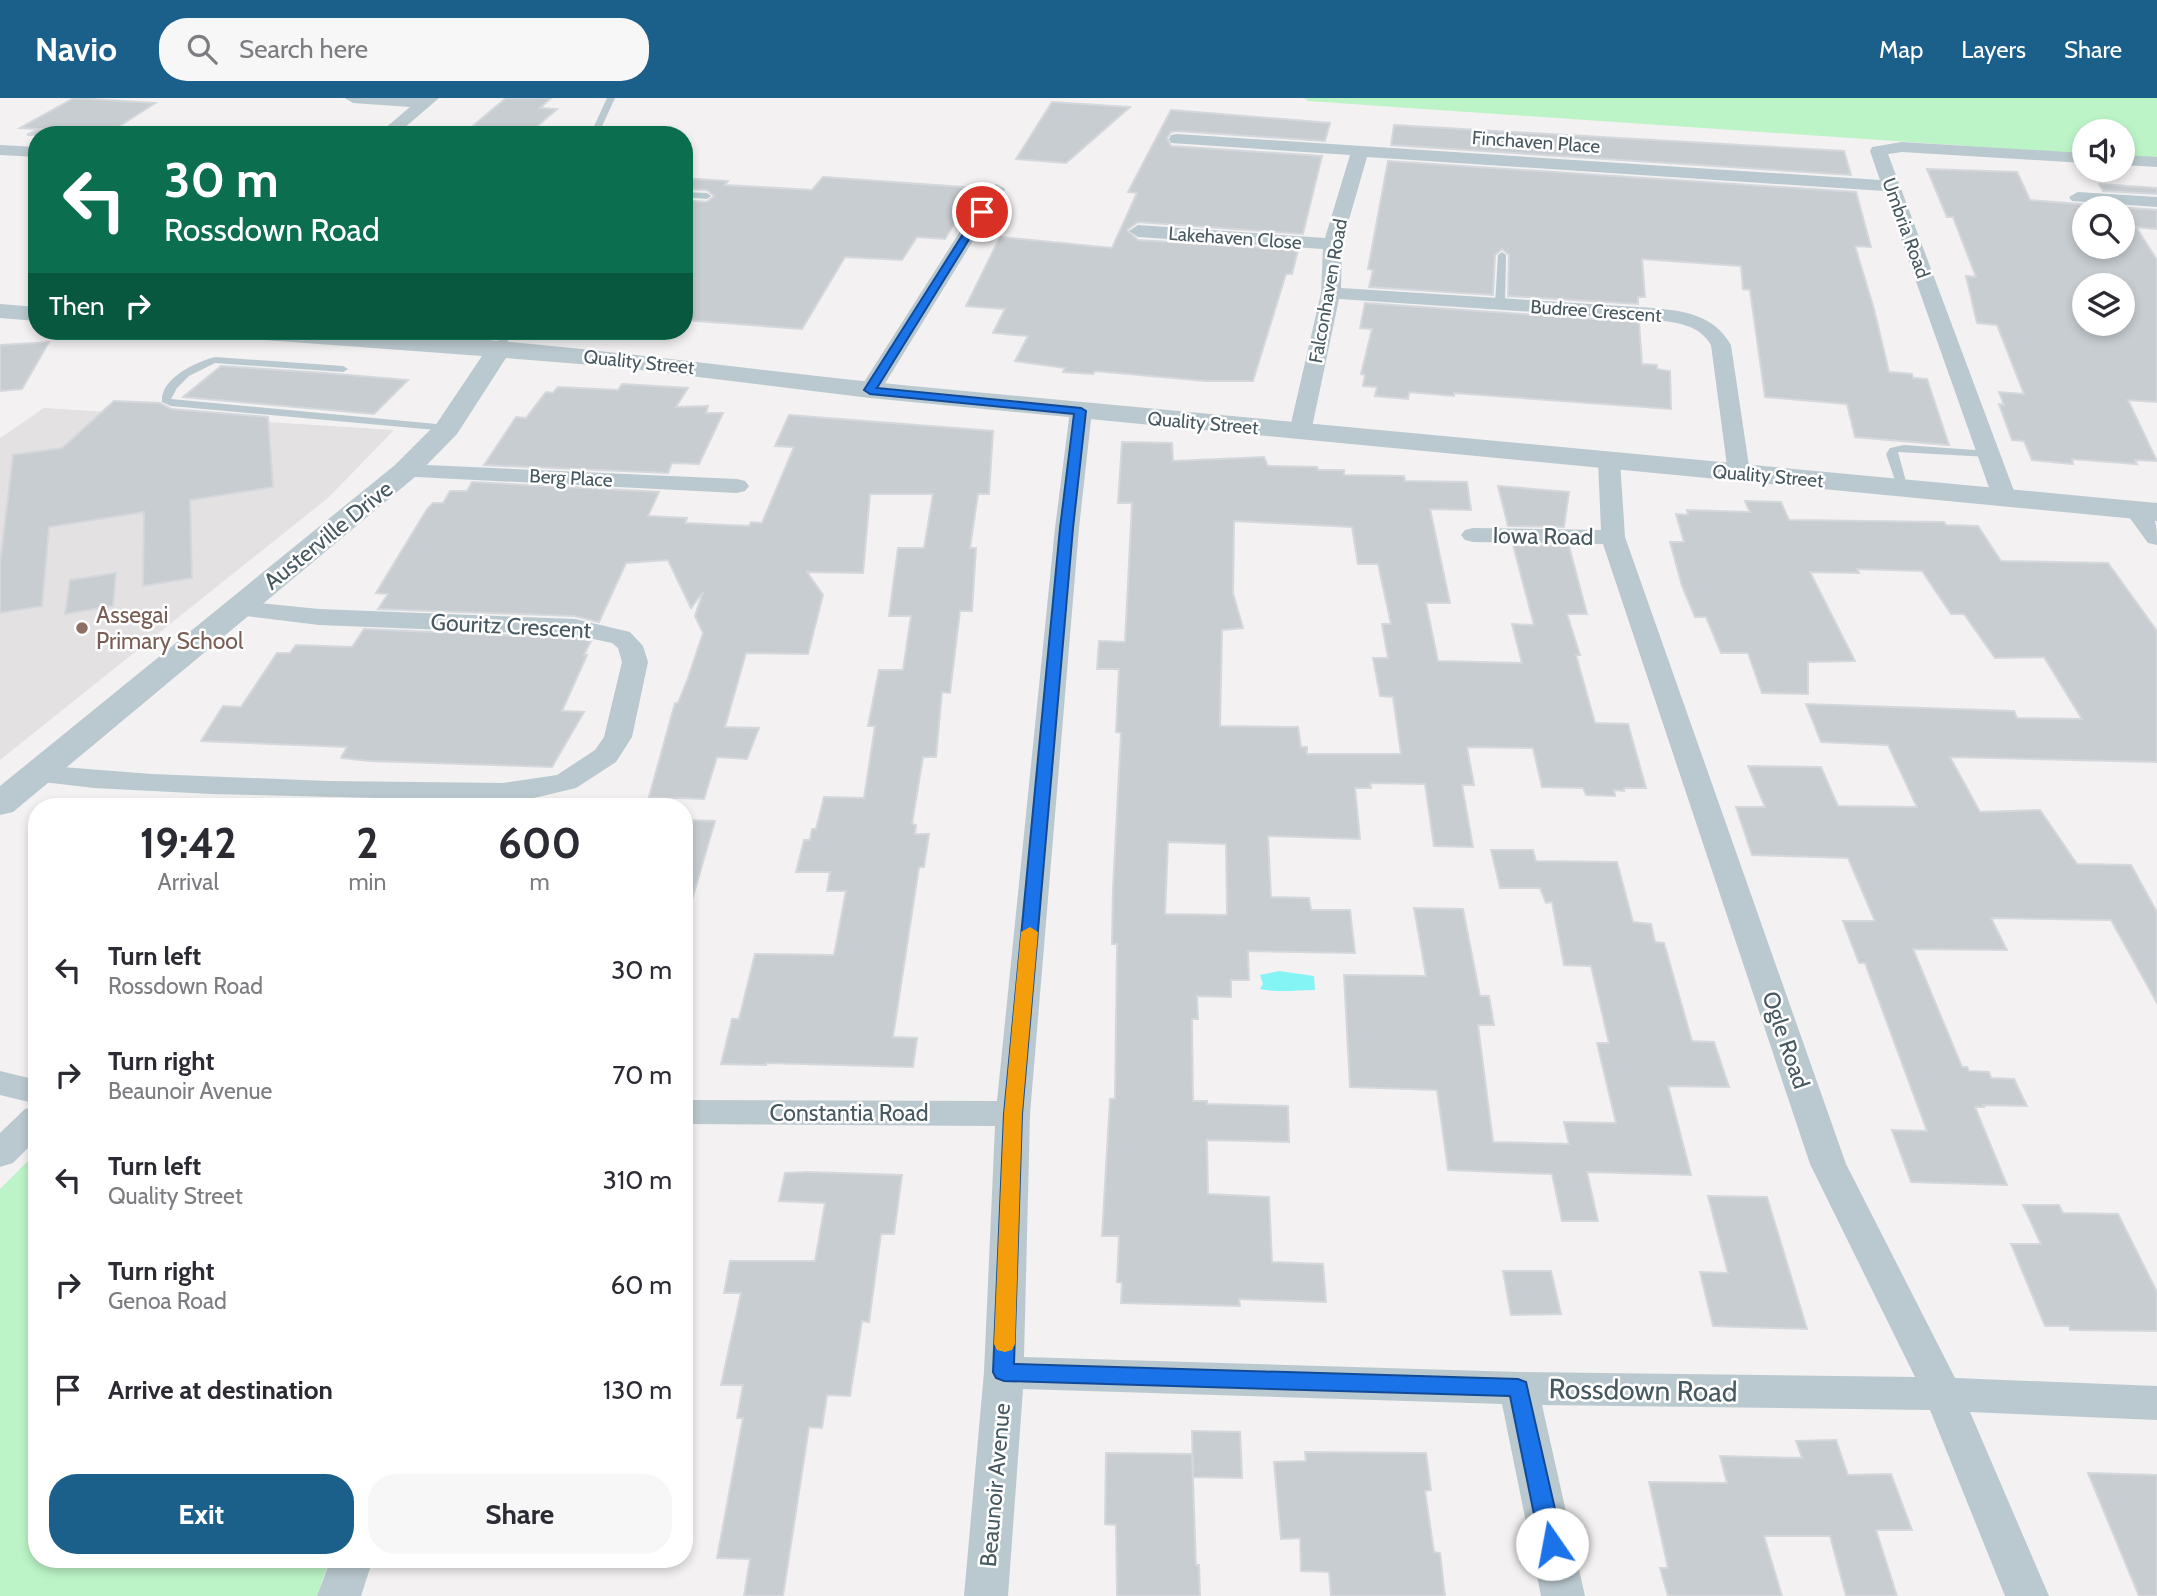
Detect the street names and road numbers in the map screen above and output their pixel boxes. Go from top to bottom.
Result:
street label: Finchaven Place [1471,126,1601,158]
street label: Umbria Road [1877,175,1935,281]
street label: Falconhaven Road [1304,217,1352,365]
street label: Lakehaven Close [1168,222,1303,254]
street label: Budree Crescent [1530,295,1663,327]
street label: Quality Street [582,345,696,379]
street label: Quality Street [1147,407,1260,439]
street label: Quality Street [1712,460,1825,492]
street label: Berg Place [529,464,613,492]
street label: Austerville Drive [258,474,398,595]
street label: Iowa Road [1492,521,1594,551]
street label: Gouritz Crescent [430,608,592,644]
street label: Ogle Road [1756,988,1816,1092]
street label: Constantia Road [769,1099,929,1127]
street label: Rossdown Road [1548,1371,1738,1409]
street label: Beaunoir Avenue [974,1402,1016,1568]

